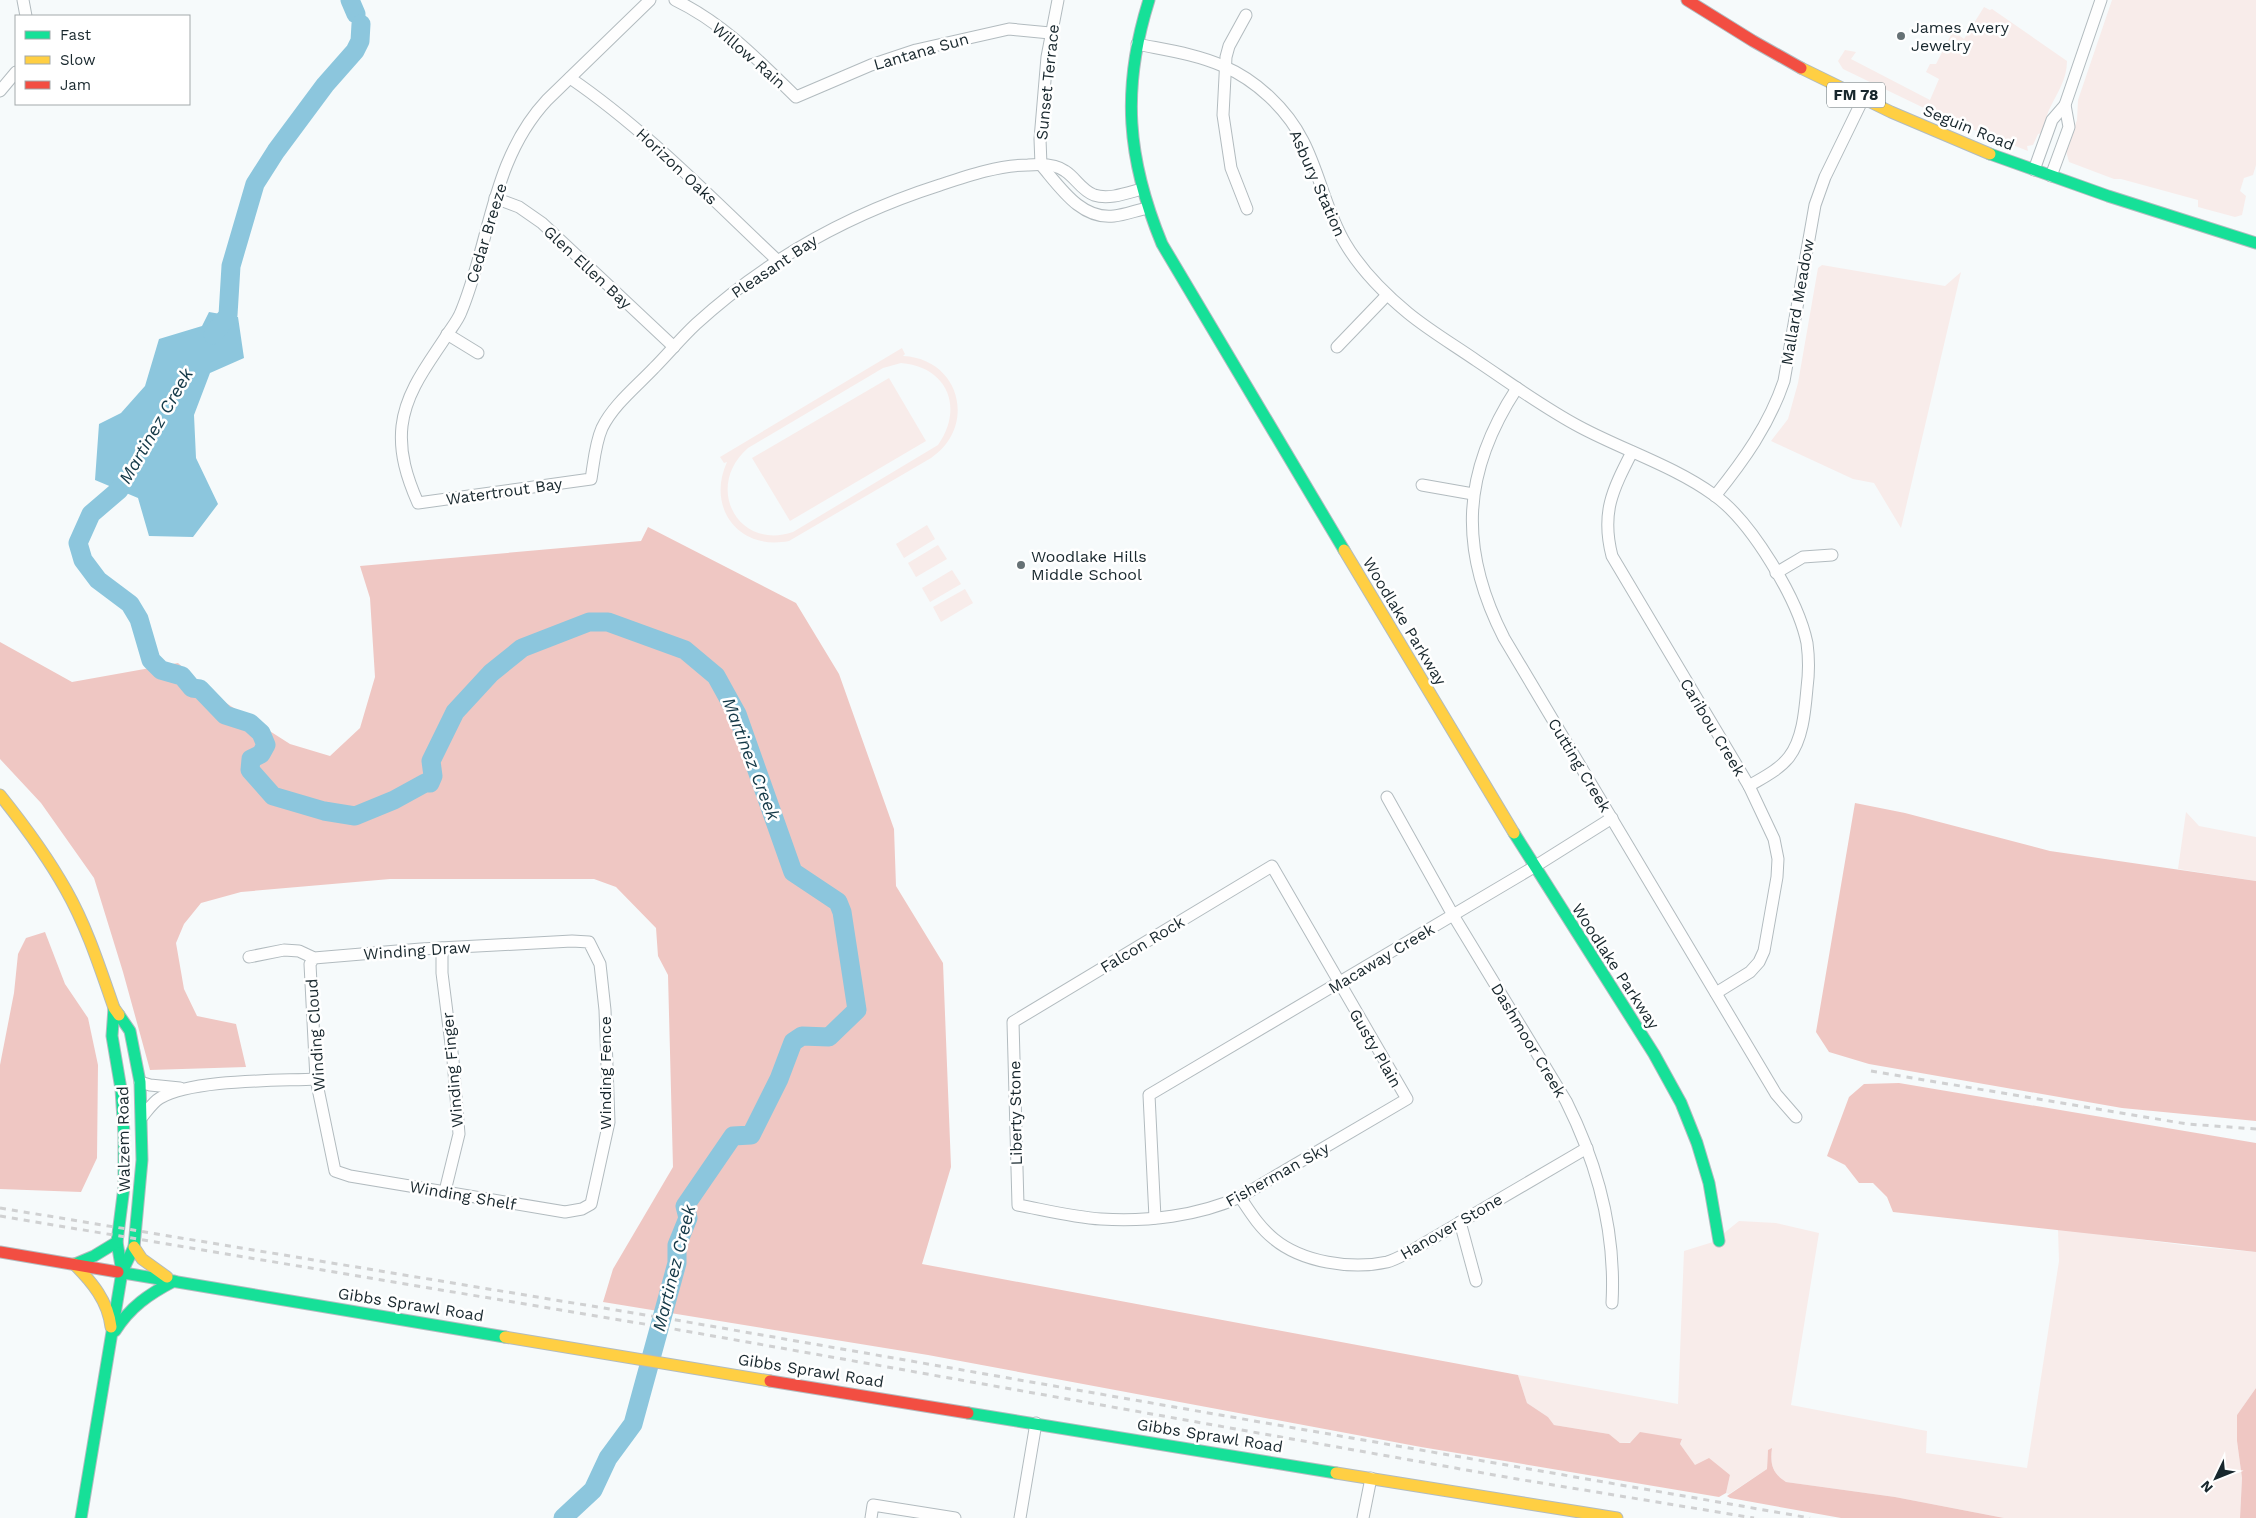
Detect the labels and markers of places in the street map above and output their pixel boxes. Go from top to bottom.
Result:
place label: James Avery Jewelry [1911,18,2010,55]
marker: James Avery Jewelry [1895,30,1907,42]
place label: Woodlake Hills Middle School [1031,547,1147,584]
marker: Woodlake Hills Middle School [1015,559,1027,571]

